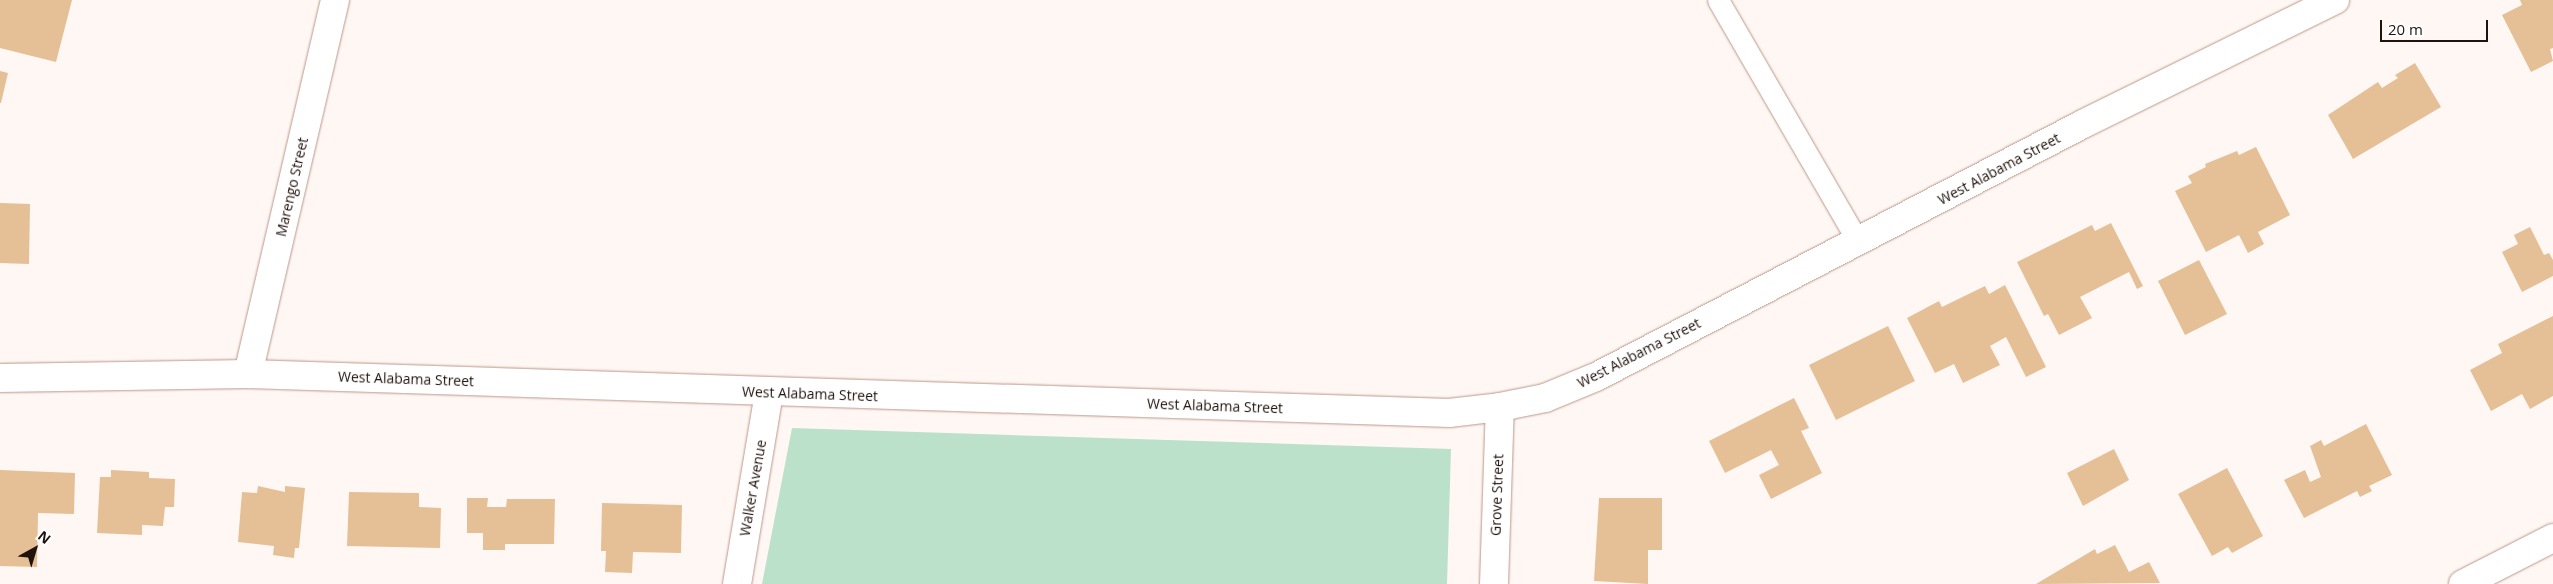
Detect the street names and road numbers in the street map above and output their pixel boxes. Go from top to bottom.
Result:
street label: West Alabama Street [1935,130,2063,208]
street label: Marengo Street [272,136,312,238]
street label: West Alabama Street [1575,315,1703,391]
street label: West Alabama Street [338,368,474,390]
street label: West Alabama Street [742,383,878,405]
street label: West Alabama Street [1147,395,1283,417]
street label: Walker Avenue [736,439,770,537]
street label: Grove Street [1487,454,1507,536]

